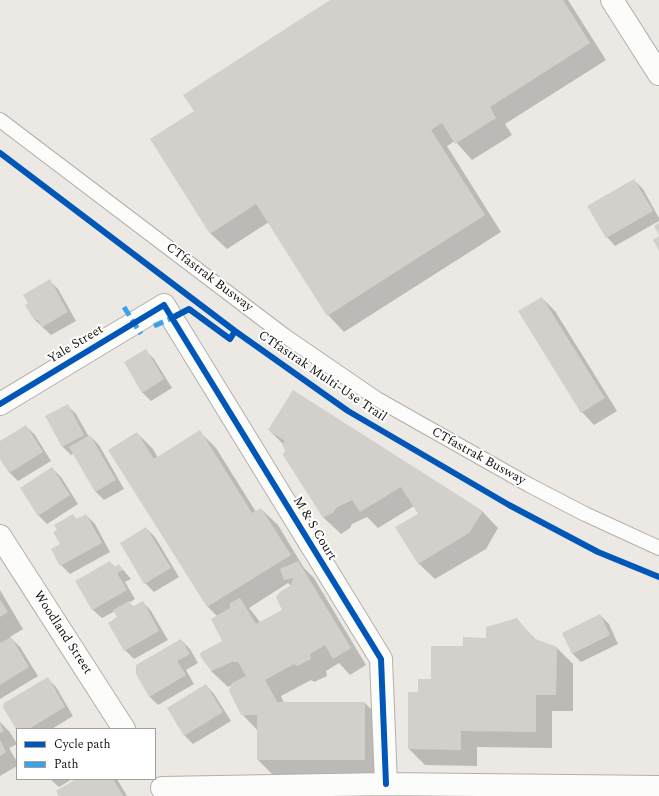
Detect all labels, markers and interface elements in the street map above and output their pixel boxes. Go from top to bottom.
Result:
street label: CTfastrak Busway [162,240,256,316]
street label: Yale Street [45,322,107,368]
street label: CTfastrak Multi-Use Trail [255,328,389,426]
street label: CTfastrak Busway [428,425,528,489]
street label: M & S Court [289,494,339,564]
street label: Woodland Street [29,588,95,678]
legend [16,728,156,780]
text: Cycle path [54,735,111,754]
text: Path [54,755,79,774]

